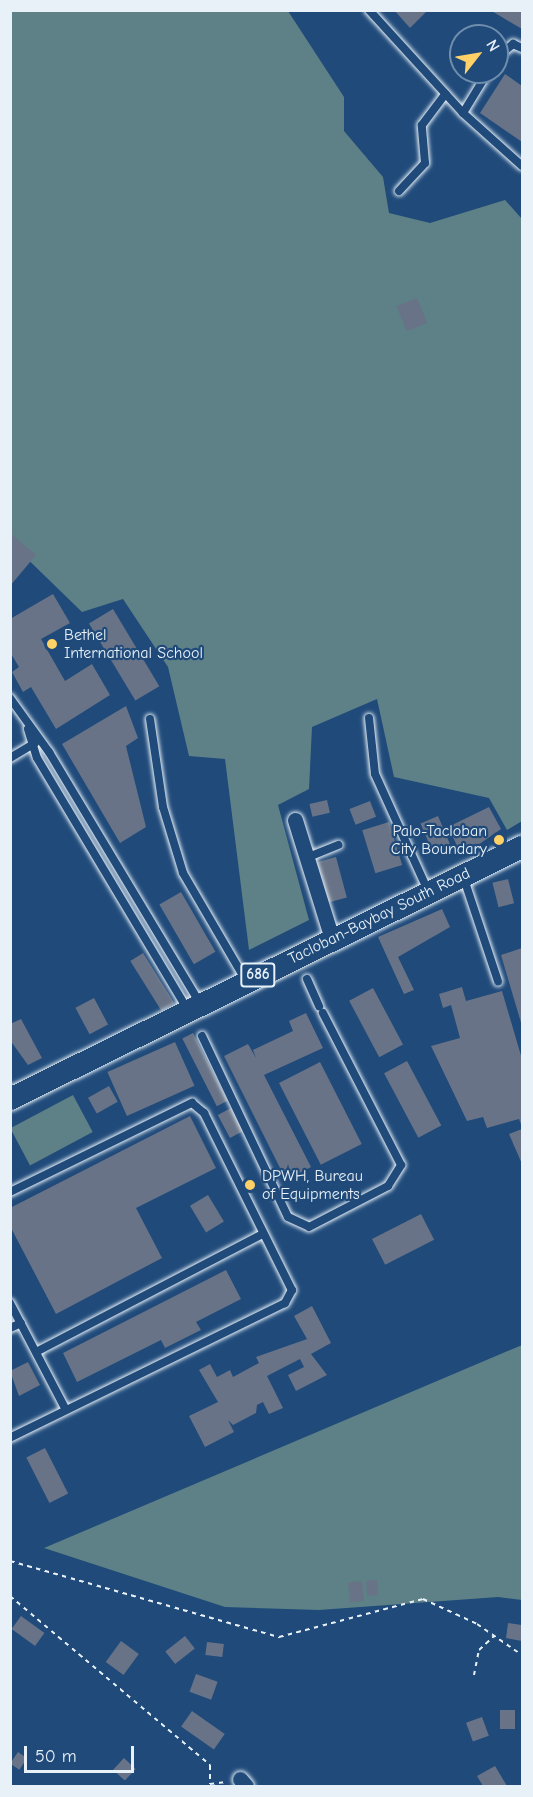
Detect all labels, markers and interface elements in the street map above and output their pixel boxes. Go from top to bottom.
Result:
north arrow [449,24,509,84]
text: N [482,37,503,55]
place label: Bethel International School [64,625,203,663]
marker: Bethel International School [45,637,59,651]
place label: Palo-Tacloban City Boundary [391,821,487,859]
marker: Palo-Tacloban City Boundary [492,833,506,847]
street label: Tacloban-Baybay South Road [285,864,473,968]
road number: 686 [240,963,276,987]
place label: DPWH, Bureau of Equipments [262,1166,363,1204]
marker: DPWH, Bureau of Equipments [243,1178,257,1192]
scale bar [27,1734,136,1772]
text: 50 m [35,1746,77,1767]

